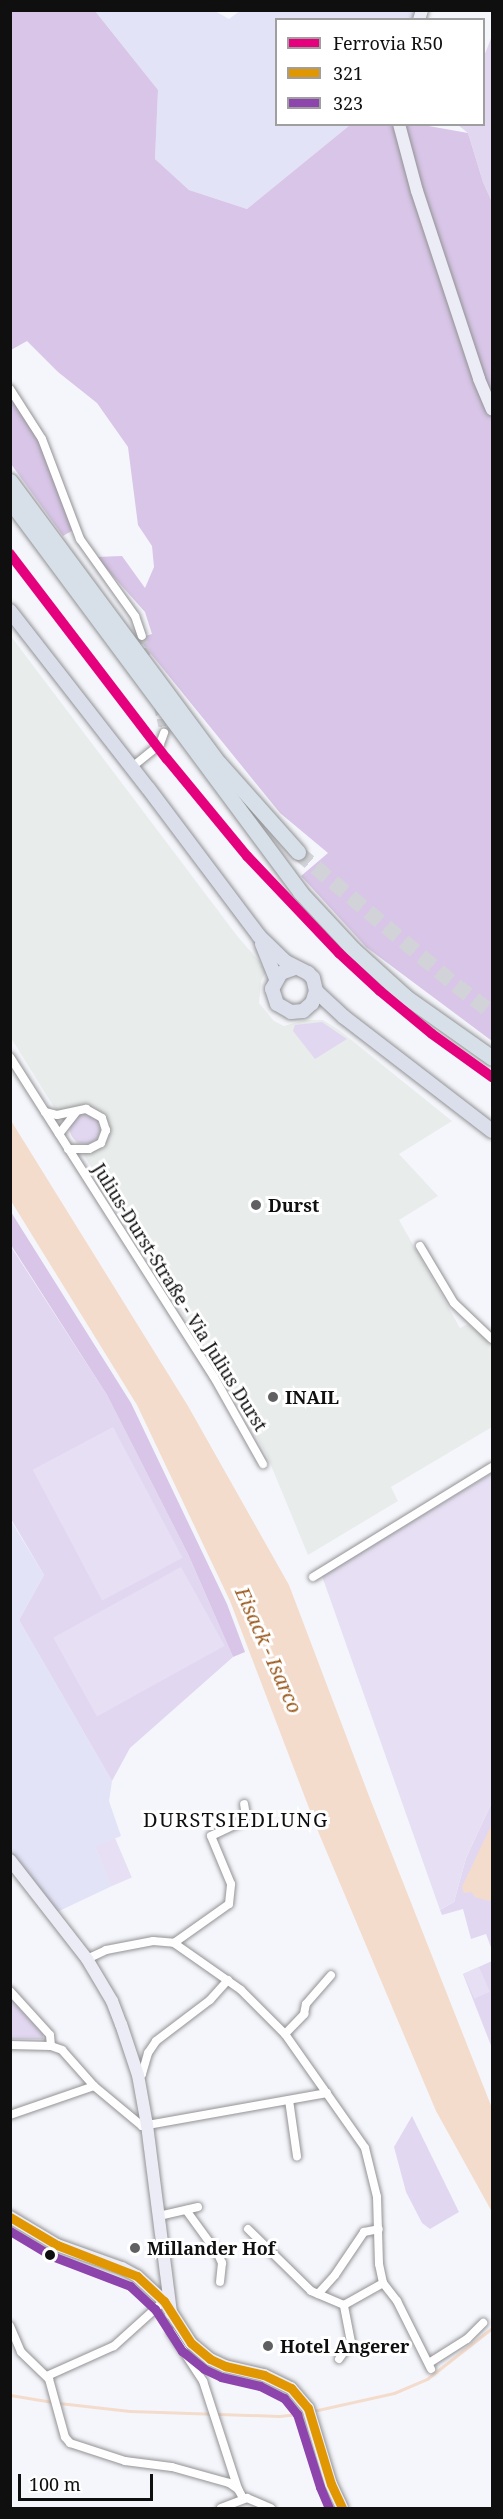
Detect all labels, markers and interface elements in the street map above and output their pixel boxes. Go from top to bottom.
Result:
legend [275,18,485,126]
text: Ferrovia R50 [333,31,443,55]
text: 321 [333,61,363,85]
text: 323 [333,91,363,115]
street label: Julius-Durst-Straße - Via Julius Durst [88,1159,272,1435]
place label: Durst [268,1194,319,1216]
marker: Durst [249,1198,263,1212]
place label: INAIL [285,1386,339,1408]
marker: INAIL [266,1390,280,1404]
water label: Eisack - Isarco [230,1583,308,1717]
district label: DURSTSIEDLUNG [143,1807,329,1831]
place label: Millander Hof [147,2237,275,2259]
marker: Millander Hof [128,2241,142,2255]
unlabelled marker [44,2249,56,2261]
place label: Hotel Angerer [280,2335,409,2357]
marker: Hotel Angerer [261,2339,275,2353]
scale bar [21,2462,156,2500]
text: 100 m [29,2472,81,2496]

